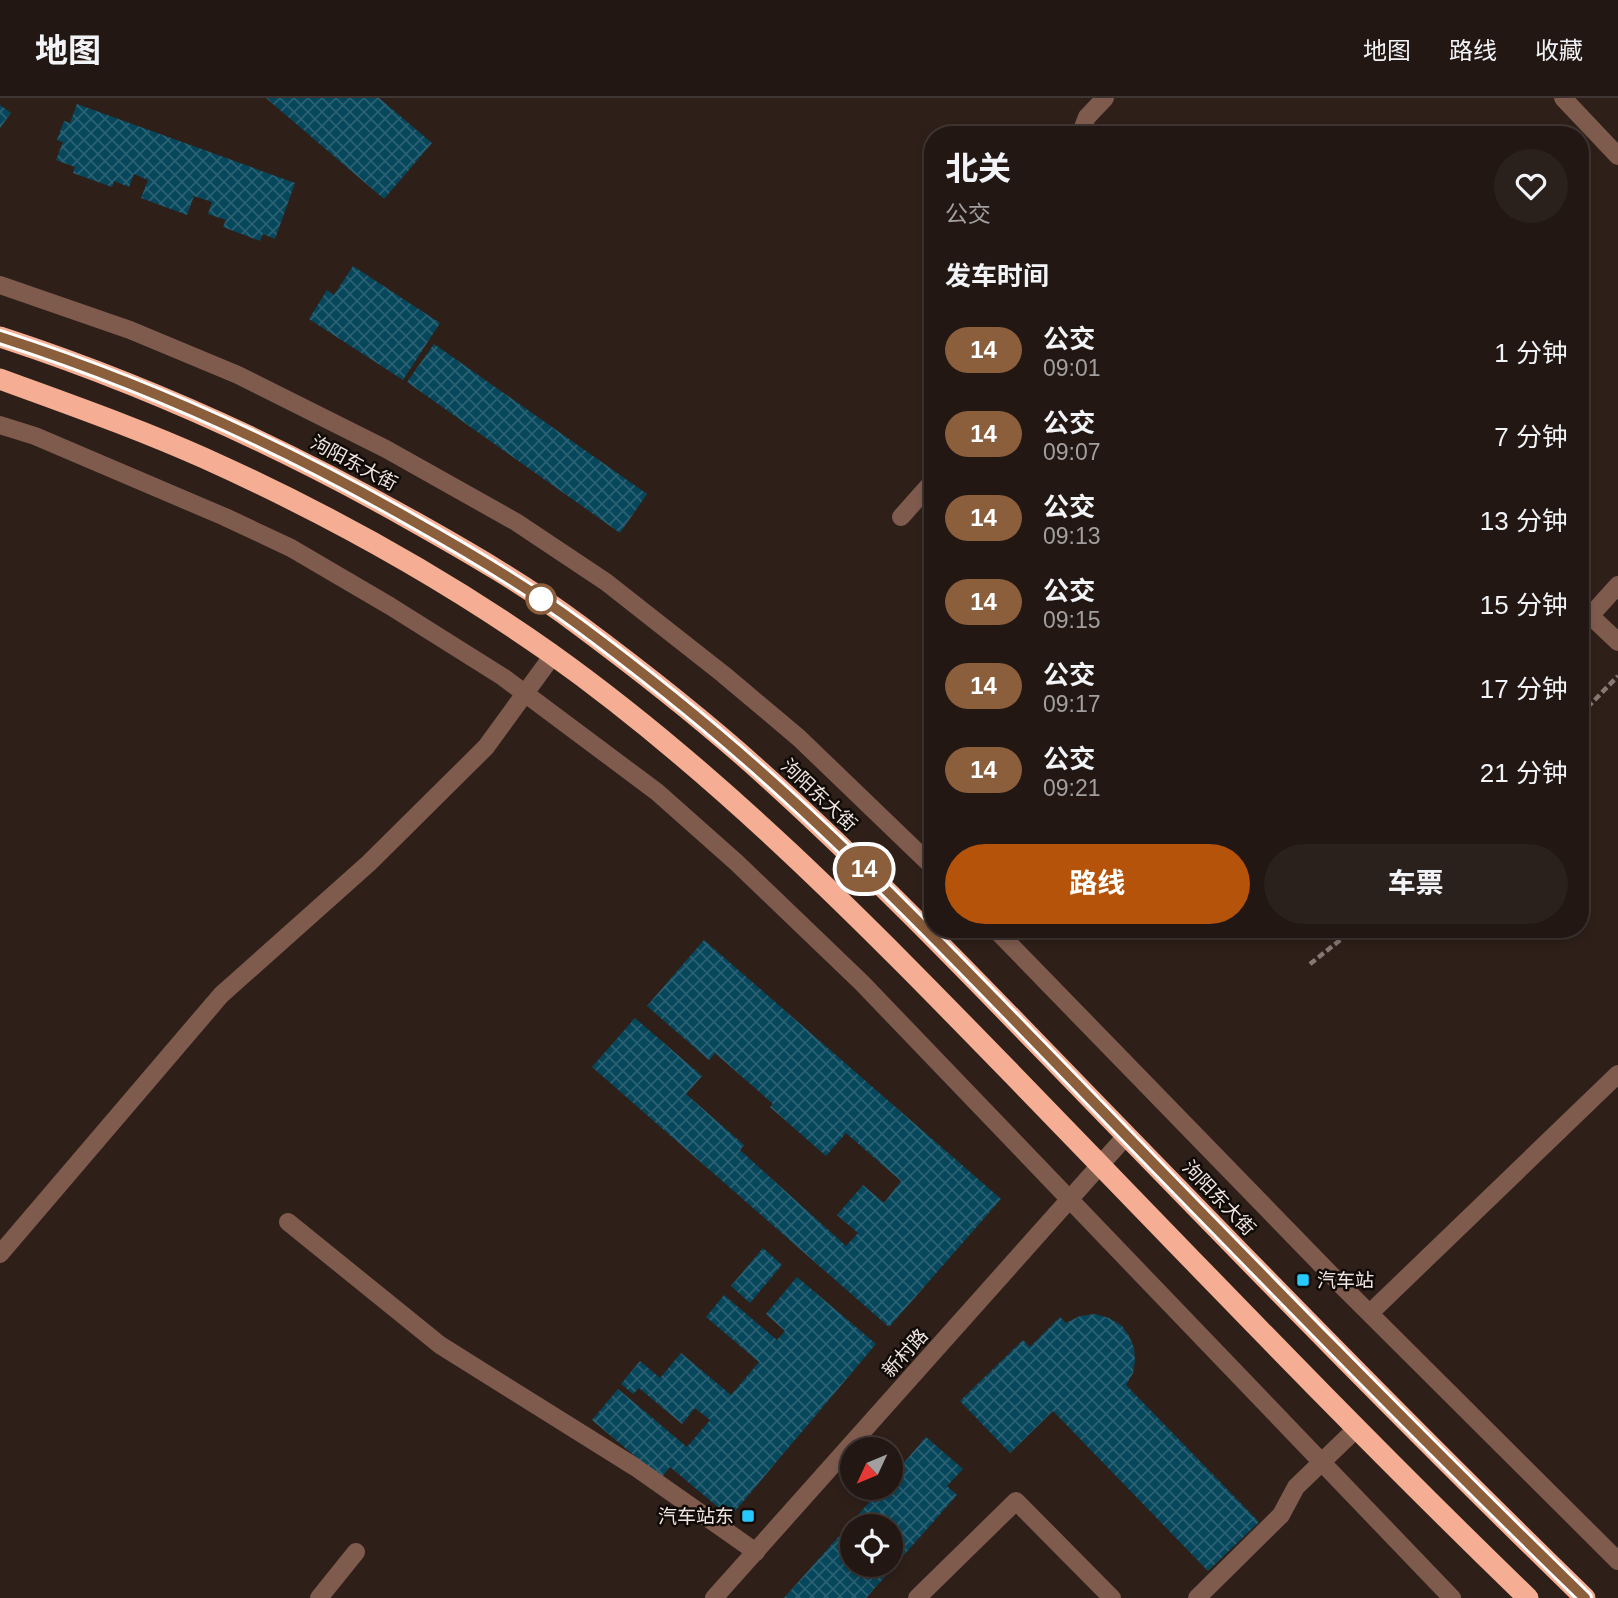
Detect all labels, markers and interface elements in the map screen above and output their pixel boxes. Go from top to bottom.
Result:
text: 地图 [35,32,101,69]
text: 地图 [1363,37,1411,64]
text: 路线 [1449,37,1497,64]
text: 收藏 [1535,37,1583,64]
button: heart [1494,149,1568,223]
text: 北关 [945,150,1011,187]
text: 公交 [945,201,991,227]
text: 发车时间 [945,261,1049,291]
text: 公交 [1043,324,1095,354]
text: 14 [970,336,997,363]
text: 1 分钟 [1494,338,1568,368]
text: 09:01 [1043,355,1101,381]
text: 公交 [1043,408,1095,438]
text: 14 [970,420,997,447]
text: 7 分钟 [1494,422,1568,452]
street label: 泃阳东大街 [307,431,401,495]
text: 09:07 [1043,439,1101,465]
text: 公交 [1043,492,1095,522]
text: 14 [970,504,997,531]
text: 13 分钟 [1480,506,1568,536]
text: 09:13 [1043,523,1101,549]
text: 公交 [1043,576,1095,606]
unlabelled marker [526,584,556,614]
text: 14 [970,588,997,615]
text: 15 分钟 [1480,590,1568,620]
text: 09:15 [1043,607,1101,633]
text: 公交 [1043,660,1095,690]
text: 14 [970,672,997,699]
text: 17 分钟 [1480,674,1568,704]
text: 09:17 [1043,691,1101,717]
text: 公交 [1043,744,1095,774]
street label: 泃阳东大街 [777,755,861,835]
text: 14 [970,756,997,783]
text: 21 分钟 [1480,758,1568,788]
text: 09:21 [1043,775,1101,801]
button: 路线 [945,844,1250,924]
button: 车票 [1264,844,1568,924]
line badge: 14 [832,846,896,892]
text: 14 [851,855,877,882]
street label: 泃阳东大街 [1178,1157,1260,1239]
place label: 汽车站 [1317,1270,1374,1291]
marker: 汽车站 [1295,1272,1311,1288]
street label: 新村路 [878,1325,932,1381]
north arrow [840,1437,903,1500]
map controls [840,1437,903,1577]
place label: 汽车站东 [658,1506,734,1527]
marker: 汽车站东 [740,1508,756,1524]
button: locate [840,1514,903,1577]

